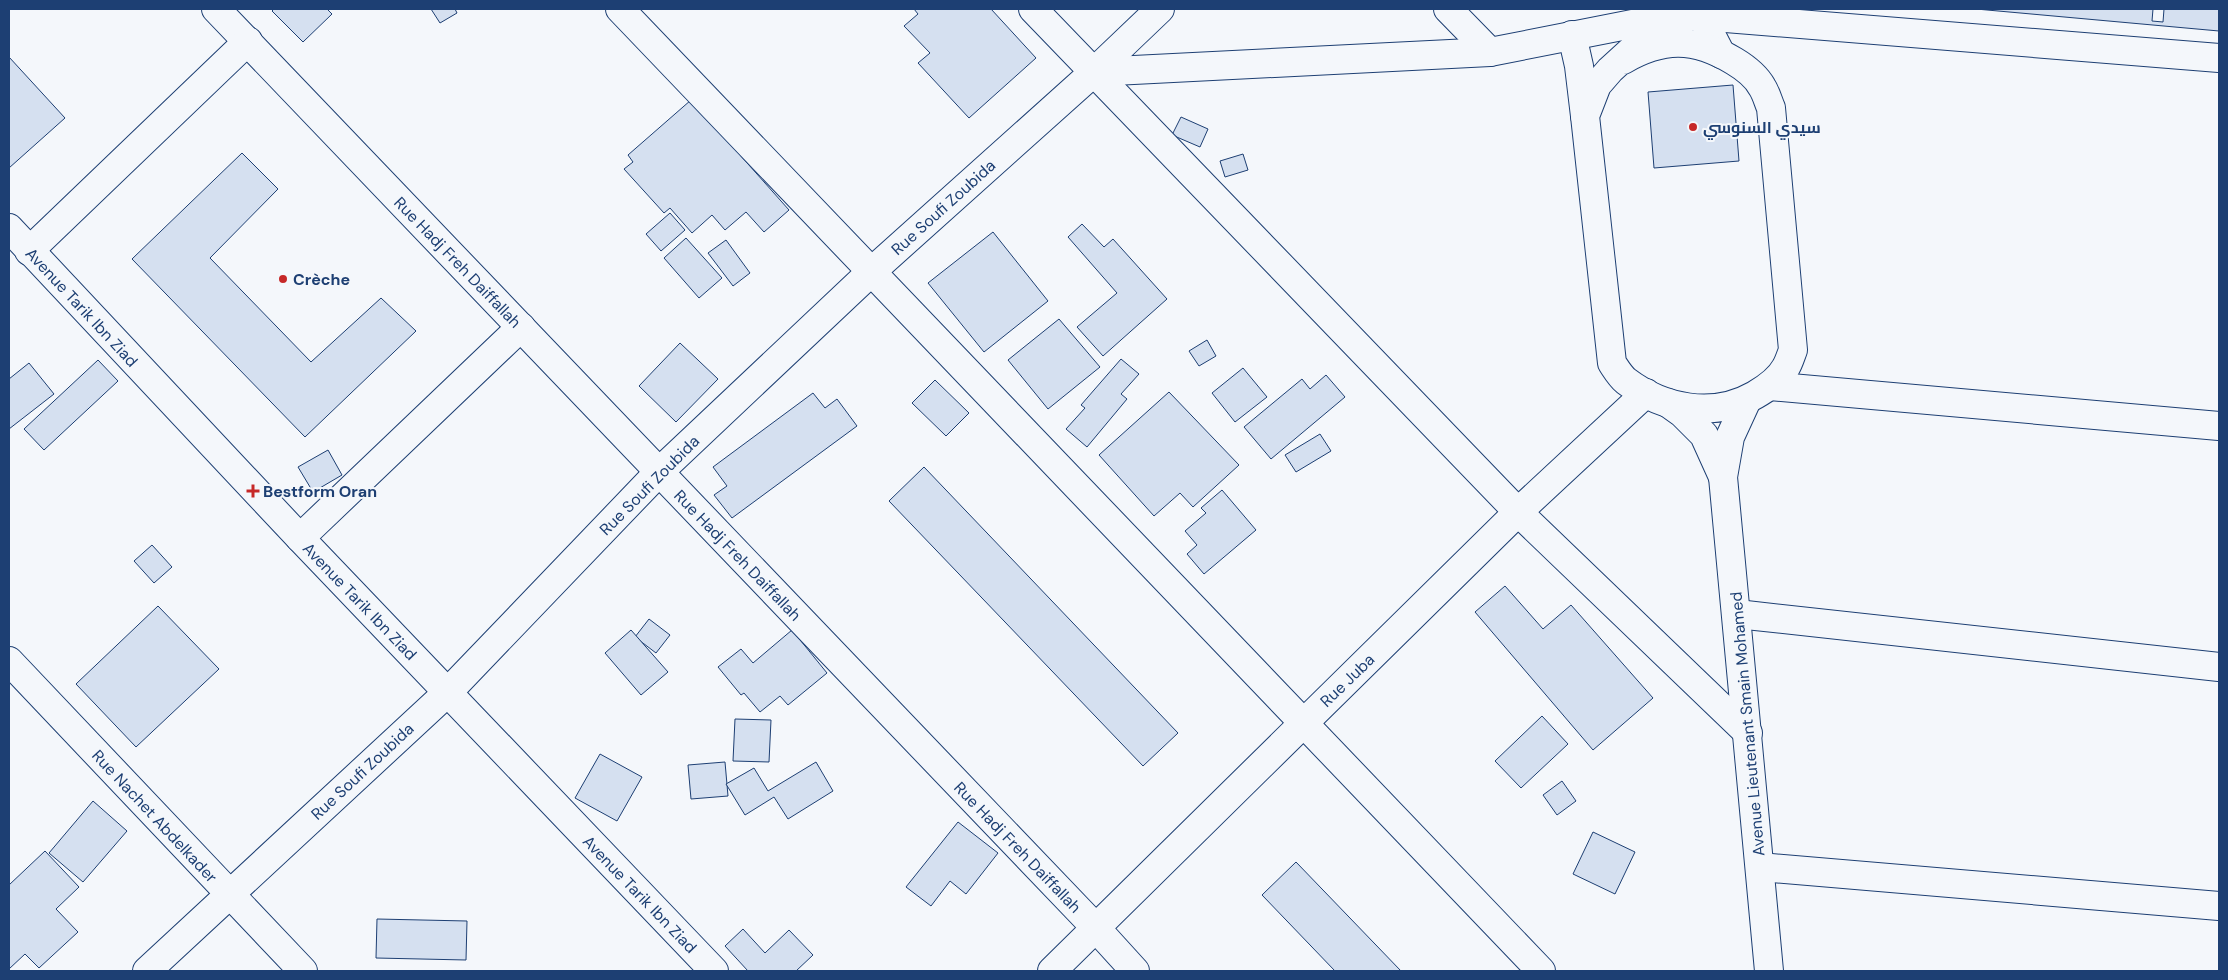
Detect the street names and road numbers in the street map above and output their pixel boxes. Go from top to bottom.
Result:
street label: Rue Soufi Zoubida [887,155,1000,260]
street label: Rue Hadj Freh Daiffallah [390,192,526,332]
street label: Avenue Tarik Ibn Ziad [21,243,142,371]
street label: Rue Soufi Zoubida [595,431,704,540]
street label: Rue Hadj Freh Daiffallah [670,485,806,625]
street label: Avenue Tarik Ibn Ziad [298,538,421,665]
street label: Avenue Lieutenant Smain Mohamed [1725,591,1770,857]
street label: Rue Juba [1316,649,1379,712]
street label: Rue Soufi Zoubida [306,718,418,824]
street label: Rue Nachet Abdelkader [87,745,222,887]
street label: Rue Hadj Freh Daiffallah [950,777,1086,917]
street label: Avenue Tarik Ibn Ziad [578,831,701,958]

